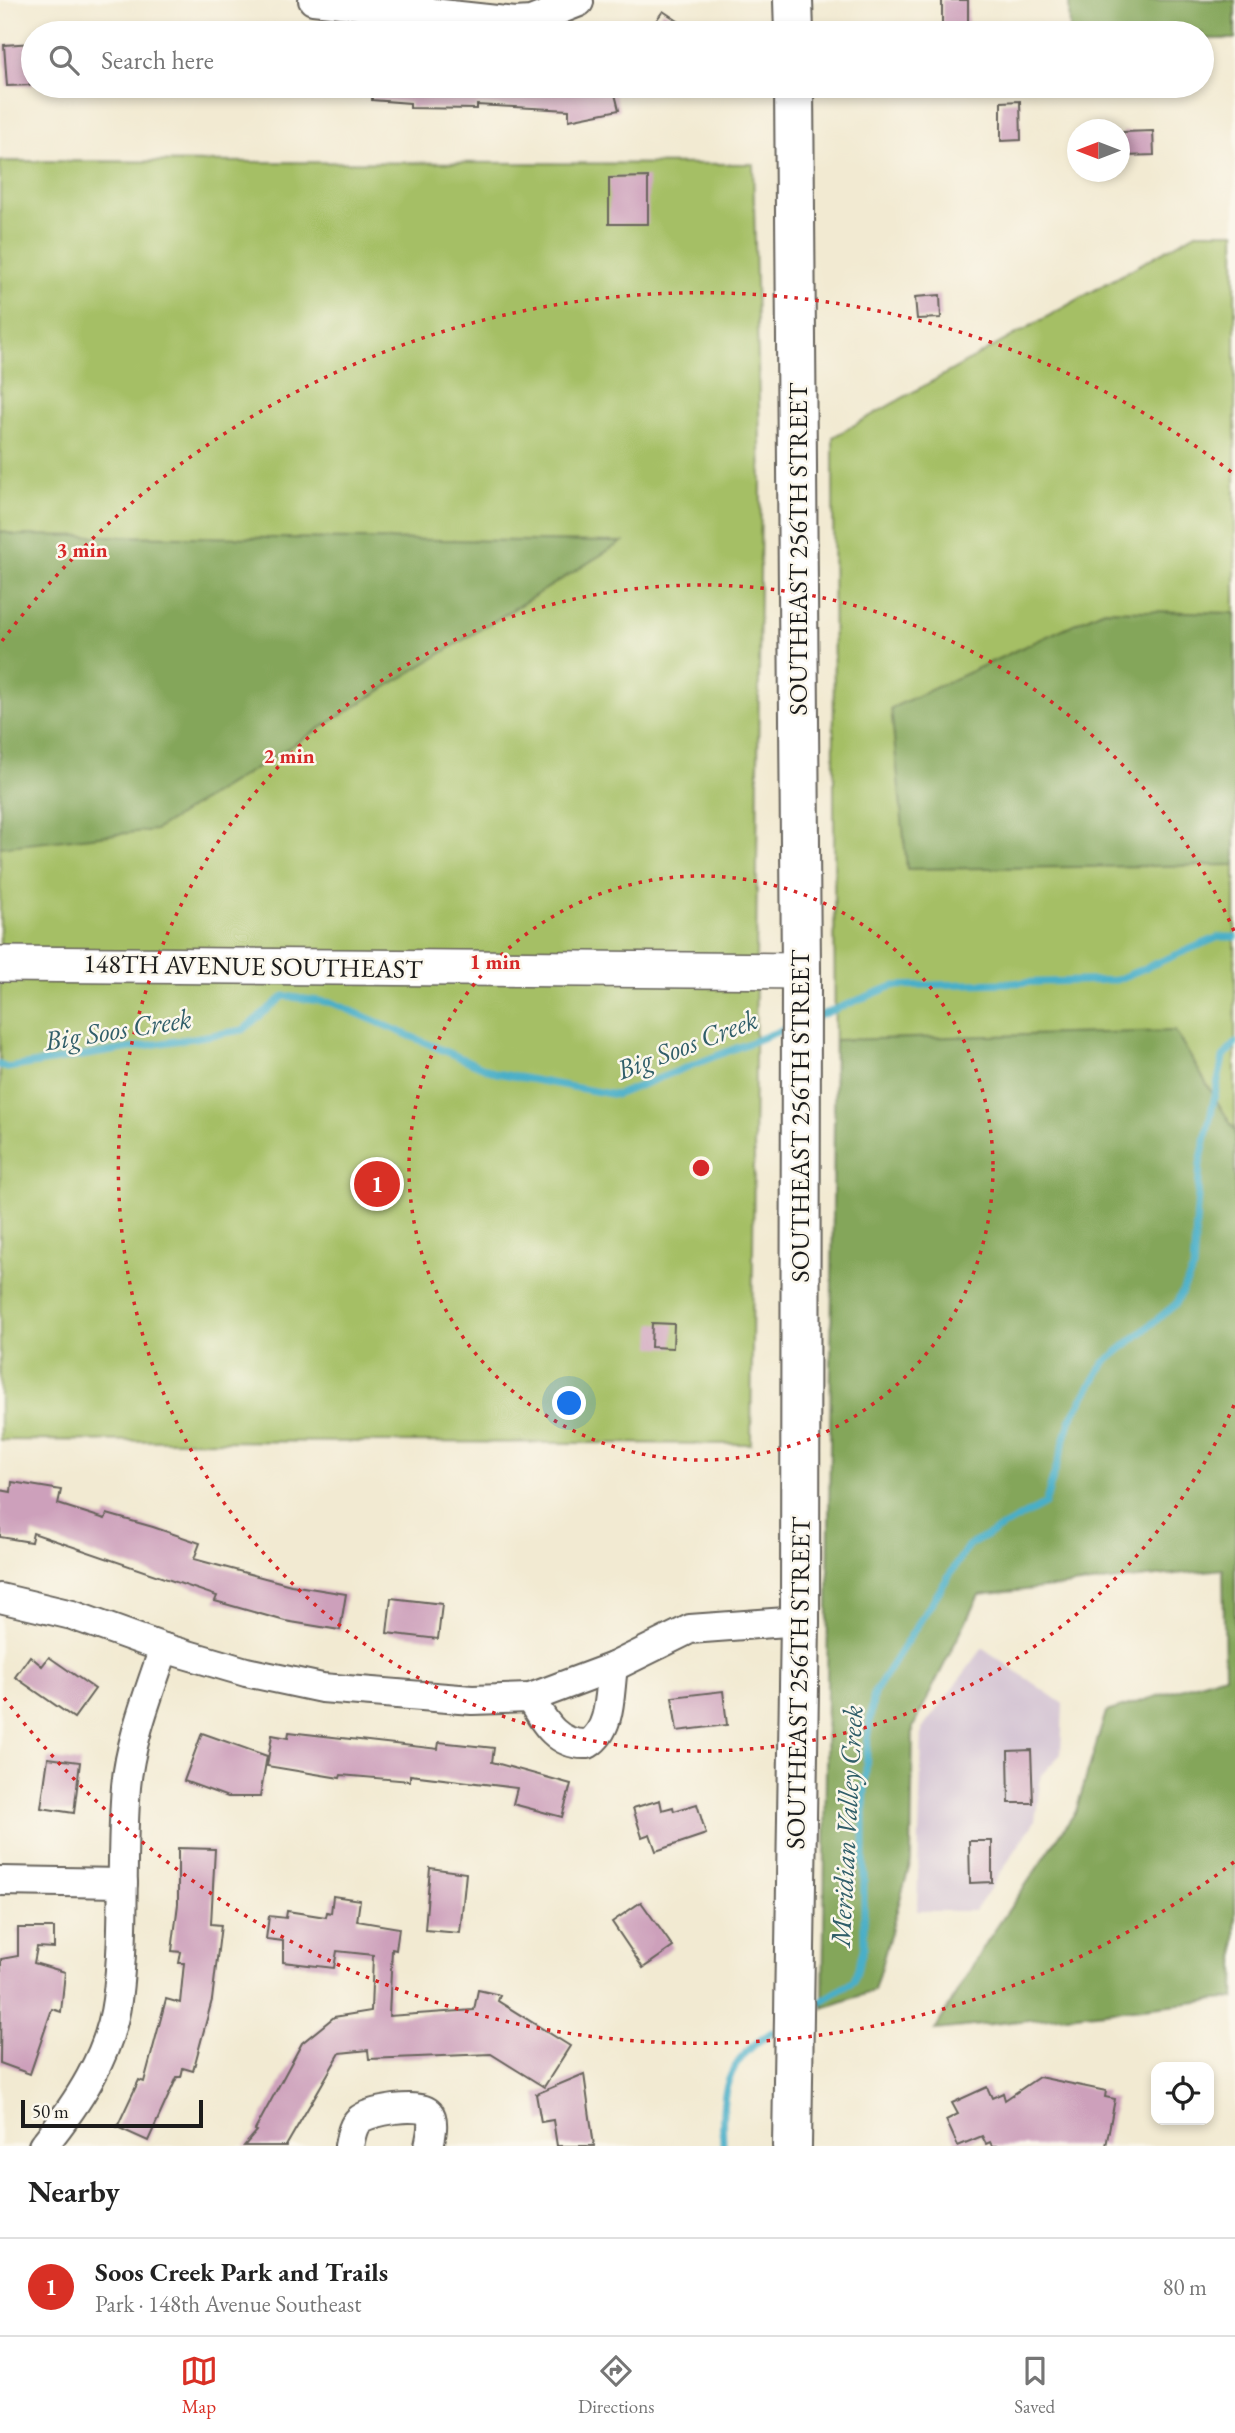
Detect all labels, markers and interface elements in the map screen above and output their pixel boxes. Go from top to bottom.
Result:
search box [21,21,1214,98]
icon: search [45,41,83,79]
text: Search here [101,43,214,77]
north arrow [1067,119,1130,182]
street label: SOUTHEAST 256TH STREET [781,382,815,715]
text: 3 min [56,536,108,563]
text: 2 min [263,742,315,769]
street label: 148TH AVENUE SOUTHEAST [83,946,423,986]
text: 1 min [469,948,521,975]
street label: SOUTHEAST 256TH STREET [783,949,817,1282]
water label: Big Soos Creek [41,1000,194,1059]
water label: Big Soos Creek [610,1000,763,1088]
centre of rings [689,1156,713,1180]
pin: 1 [354,1158,400,1210]
your location [552,1386,586,1420]
street label: SOUTHEAST 256TH STREET [778,1516,818,1850]
water label: Meridian Valley Creek [822,1704,870,1950]
map controls [1151,2062,1214,2125]
button: locate [1151,2062,1214,2125]
scale bar [21,2097,203,2129]
text: 50 m [32,2099,69,2124]
text: Nearby [28,2172,120,2211]
text: Soos Creek Park and Trails [95,2255,388,2289]
text: 1 [45,2272,57,2302]
text: 80 m [1162,2272,1207,2302]
text: Park · 148th Avenue Southeast [95,2289,361,2319]
tab: Map [180,2352,218,2419]
tab: Directions [578,2352,654,2419]
tab: Saved [1014,2352,1055,2419]

